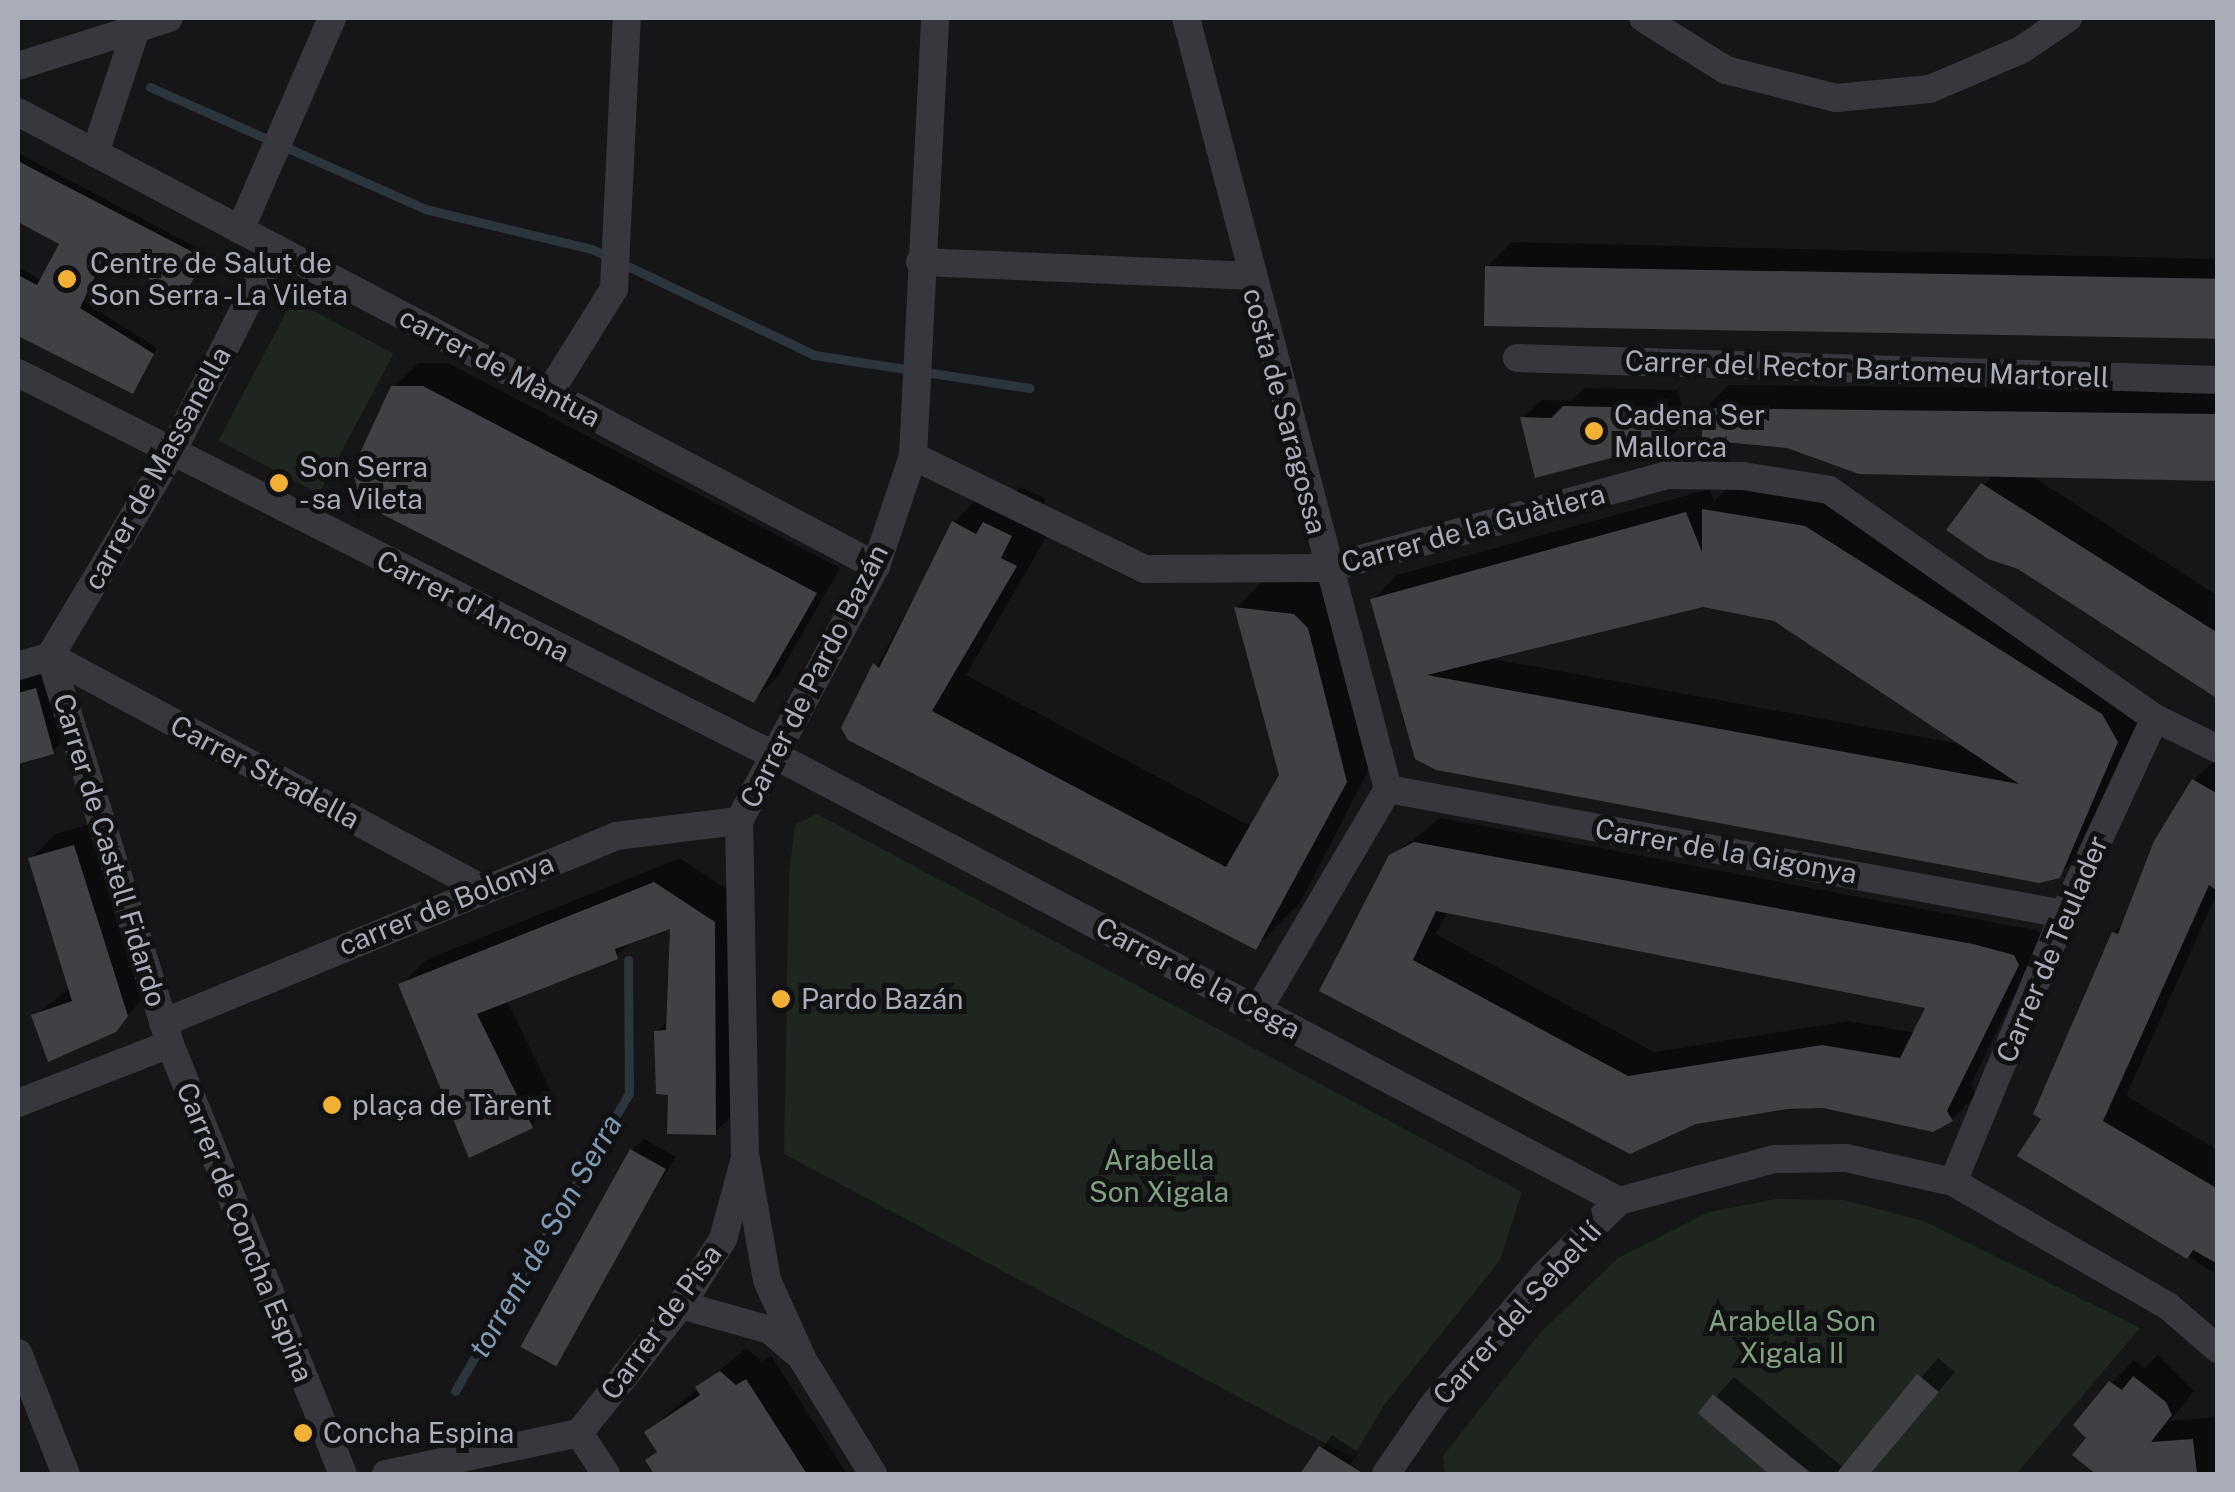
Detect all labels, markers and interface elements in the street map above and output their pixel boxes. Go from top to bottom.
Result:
place label: Centre de Salut de Son Serra - La Vileta [90,246,356,312]
marker: Centre de Salut de Son Serra - La Vileta [54,266,80,292]
street label: costa de Saragossa [1236,284,1334,538]
street label: carrer de Màntua [393,300,607,434]
street label: carrer de Massanella [76,340,238,596]
street label: Carrer del Rector Bartomeu Martorell [1624,344,2110,394]
place label: Cadena Ser Mallorca [1614,398,1765,464]
marker: Cadena Ser Mallorca [1583,420,1605,442]
place label: Son Serra - sa Vileta [299,450,428,516]
marker: Son Serra - sa Vileta [268,472,290,494]
street label: Carrer de la Guàtlera [1337,477,1609,579]
street label: Carrer de Pardo Bazán [733,538,895,814]
street label: Carrer d'Ancona [371,543,575,669]
street label: Carrer de Castell Fidardo [46,689,174,1011]
street label: Carrer Stradella [165,708,365,836]
street label: Carrer de la Gigonya [1592,811,1860,891]
street label: Carrer de Teulader [1989,830,2115,1068]
street label: carrer de Bolonya [333,845,559,963]
street label: Carrer de la Cega [1090,910,1306,1046]
place label: Pardo Bazán [801,982,964,1016]
marker: Pardo Bazán [770,988,792,1010]
street label: Carrer de Concha Espina [169,1077,321,1387]
place label: plaça de Tàrent [352,1088,553,1122]
marker: plaça de Tàrent [321,1094,343,1116]
water label: torrent de Son Serra [461,1108,629,1364]
park label: Arabella Son Xigala [1089,1143,1229,1209]
street label: Carrer del Sebel·lí [1426,1214,1608,1412]
street label: Carrer de Pisa [593,1238,729,1406]
park label: Arabella Son Xigala II [1708,1304,1876,1370]
place label: Concha Espina [323,1416,514,1450]
marker: Concha Espina [292,1422,314,1444]

